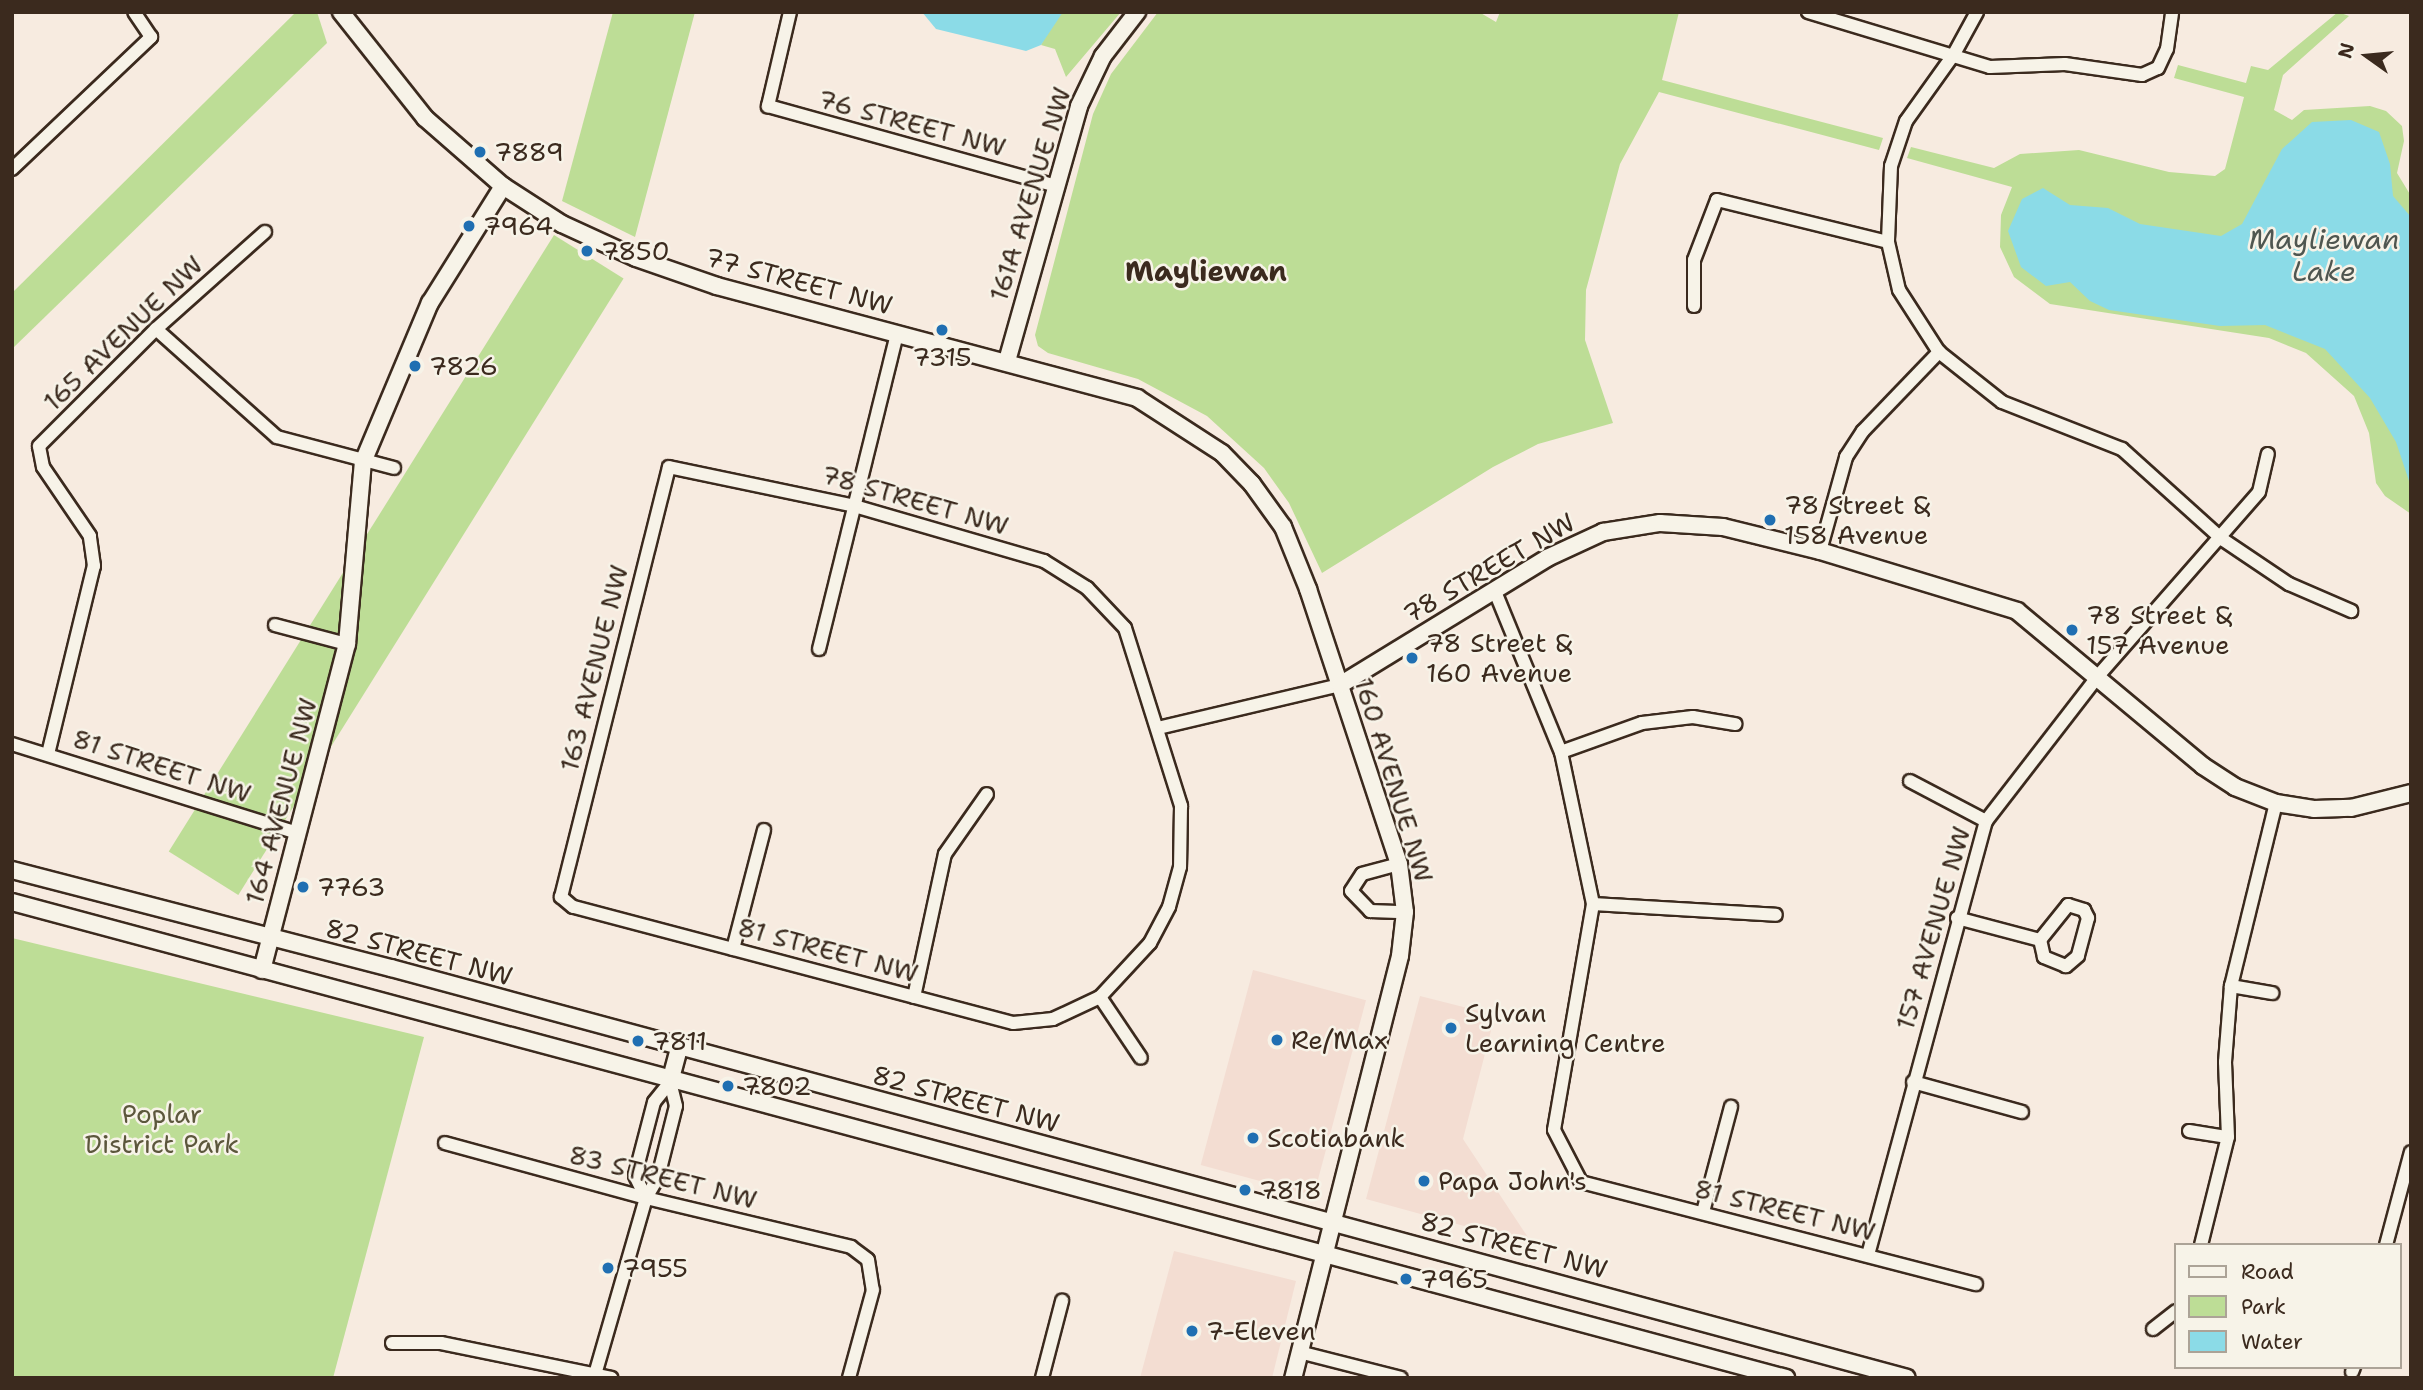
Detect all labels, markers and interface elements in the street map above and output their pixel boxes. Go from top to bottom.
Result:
north arrow [2332,21,2402,91]
text: N [2332,40,2360,61]
street label: 76 STREET NW [815,83,1009,163]
street label: 161A AVENUE NW [983,83,1077,305]
place label: 7889 [494,136,564,168]
marker: 7889 [472,144,488,160]
place label: 7964 [483,210,553,242]
marker: 7964 [461,218,477,234]
water label: Mayliewan Lake [2249,222,2399,288]
place label: 7850 [601,235,670,267]
street label: 77 STREET NW [702,241,896,321]
marker: 7850 [579,243,595,259]
street label: 165 AVENUE NW [37,249,209,417]
district label: Mayliewan [1125,254,1287,288]
marker: 7315 [934,322,950,338]
place label: 7315 [912,341,972,373]
place label: 7826 [429,350,498,382]
marker: 7826 [407,358,423,374]
street label: 78 STREET NW [818,458,1012,542]
place label: 78 Street & 158 Avenue [1784,489,1930,550]
street label: 78 STREET NW [1398,506,1580,630]
marker: 78 Street & 158 Avenue [1762,512,1778,528]
street label: 163 AVENUE NW [553,561,635,775]
place label: 78 Street & 157 Avenue [2086,599,2232,660]
marker: 78 Street & 157 Avenue [2064,622,2080,638]
place label: 78 Street & 160 Avenue [1426,627,1572,688]
marker: 78 Street & 160 Avenue [1404,650,1420,666]
street label: 160 AVENUE NW [1348,674,1440,886]
street label: 164 AVENUE NW [238,694,324,908]
street label: 81 STREET NW [69,722,255,810]
street label: 157 AVENUE NW [1889,823,1977,1033]
place label: 7763 [317,871,386,903]
marker: 7763 [295,879,311,895]
street label: 81 STREET NW [734,911,922,989]
street label: 82 STREET NW [322,912,516,992]
place label: Sylvan Learning Centre [1465,997,1666,1058]
marker: Sylvan Learning Centre [1443,1020,1459,1036]
place label: Re/Max [1291,1024,1388,1056]
place label: 7811 [652,1025,707,1057]
marker: Re/Max [1269,1032,1285,1048]
marker: 7811 [630,1033,646,1049]
street label: 82 STREET NW [869,1059,1063,1139]
place label: 7802 [742,1070,812,1102]
marker: 7802 [720,1078,736,1094]
park label: Poplar District Park [85,1098,239,1160]
place label: Scotiabank [1267,1122,1405,1154]
marker: Scotiabank [1245,1130,1261,1146]
street label: 83 STREET NW [566,1139,760,1215]
place label: Papa John's [1438,1165,1587,1197]
street label: 81 STREET NW [1691,1172,1879,1248]
marker: Papa John's [1416,1173,1432,1189]
place label: 7818 [1259,1174,1322,1206]
marker: 7818 [1237,1182,1253,1198]
street label: 82 STREET NW [1417,1205,1611,1285]
legend [2174,1243,2402,1369]
place label: 7955 [622,1252,688,1284]
text: Road [2241,1258,2294,1286]
marker: 7955 [600,1260,616,1276]
place label: 7965 [1420,1263,1488,1295]
marker: 7965 [1398,1271,1414,1287]
text: Park [2241,1293,2286,1321]
place label: 7-Eleven [1206,1315,1316,1347]
marker: 7-Eleven [1184,1323,1200,1339]
text: Water [2241,1328,2303,1356]

